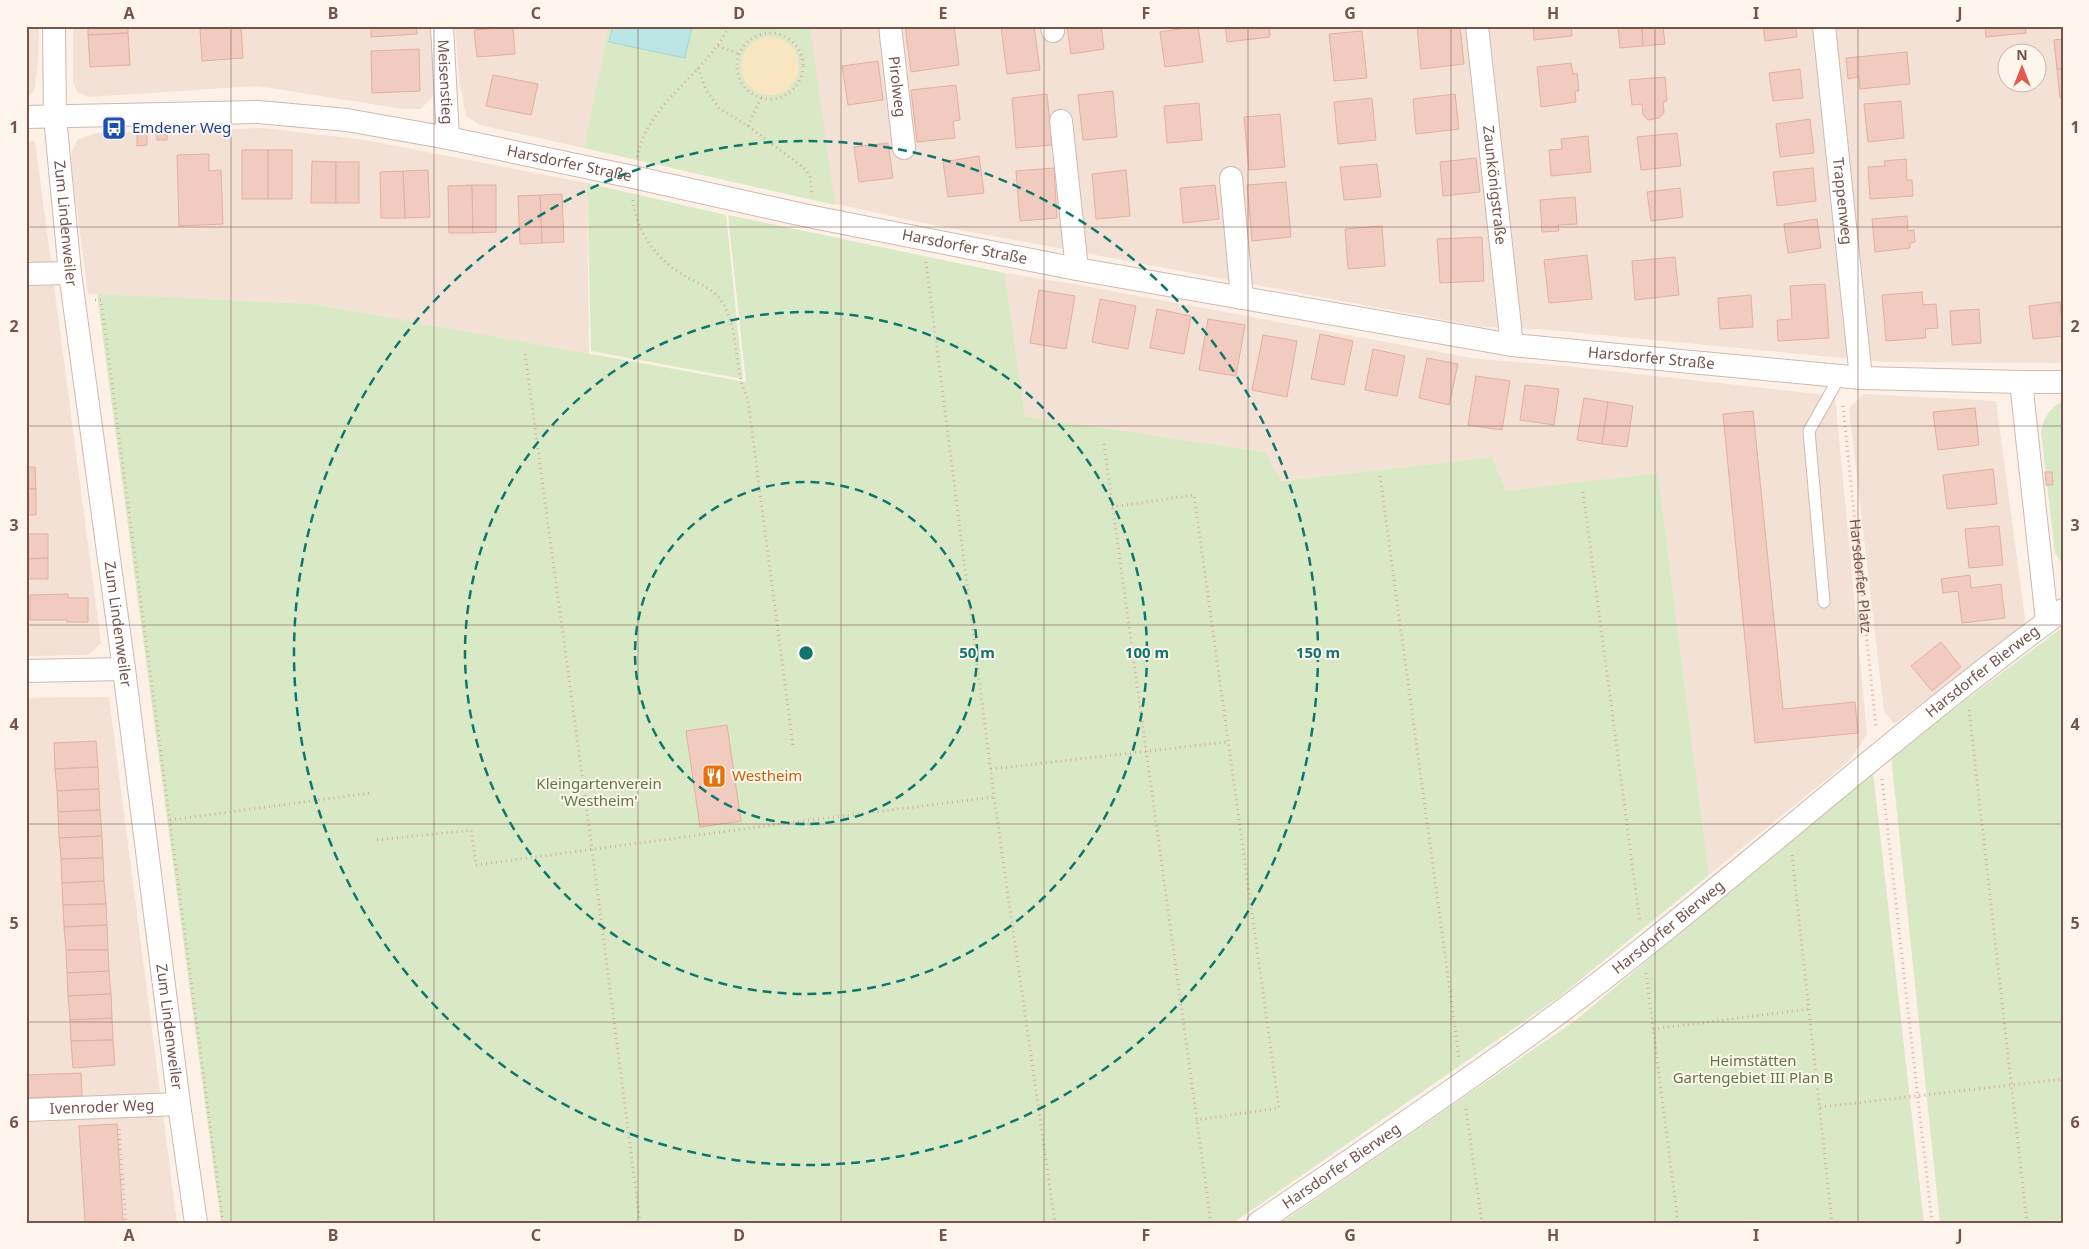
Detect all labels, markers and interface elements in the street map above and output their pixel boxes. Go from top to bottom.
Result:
text: A [123,2,135,24]
text: B [328,2,338,24]
text: C [531,2,541,24]
text: D [733,2,745,24]
text: E [939,2,948,24]
text: F [1142,2,1150,24]
text: G [1344,2,1356,24]
text: H [1547,2,1559,24]
text: I [1753,2,1759,24]
text: J [1955,2,1963,24]
street label: Meisenstieg [434,39,458,125]
north arrow [1996,42,2046,92]
text: N [2016,45,2028,64]
street label: Pirolweg [885,55,911,118]
bus stop icon: Emdener Weg [101,115,127,141]
text: 1 [9,116,19,138]
text: 1 [2070,116,2080,138]
place label: Emdener Weg [132,117,231,137]
street label: Zaunkönigstraße [1479,124,1512,246]
street label: Harsdorfer Straße [505,140,634,185]
street label: Trappenweg [1829,156,1858,246]
street label: Zum Lindenweiler [50,159,83,288]
street label: Harsdorfer Straße [901,224,1029,268]
text: 2 [9,315,19,337]
text: 2 [2070,315,2080,337]
street label: Harsdorfer Straße [1587,341,1716,373]
text: 3 [9,514,19,536]
text: 3 [2070,514,2080,536]
street label: Harsdorfer Platz [1846,518,1877,634]
street label: Zum Lindenweiler [100,560,137,688]
street label: Harsdorfer Bierweg [1921,620,2043,721]
text: 50 m [959,642,995,662]
text: 100 m [1125,642,1169,662]
text: 150 m [1296,642,1340,662]
centre of rings [797,644,815,662]
text: 4 [9,713,19,735]
text: 4 [2070,713,2080,735]
restaurant icon: Westheim [701,763,727,789]
place label: Westheim [732,765,802,785]
park label: Kleingartenverein 'Westheim' [536,773,662,810]
street label: Harsdorfer Bierweg [1607,875,1728,978]
text: 5 [9,912,19,934]
text: 5 [2070,912,2080,934]
street label: Zum Lindenweiler [152,963,188,1091]
park label: Heimstätten Gartengebiet III Plan B [1673,1050,1833,1087]
street label: Ivenroder Weg [49,1094,155,1118]
text: 6 [9,1111,19,1133]
text: 6 [2070,1111,2080,1133]
street label: Harsdorfer Bierweg [1278,1118,1404,1213]
text: A [123,1224,135,1246]
text: B [328,1224,338,1246]
text: C [531,1224,541,1246]
text: D [733,1224,745,1246]
text: E [939,1224,948,1246]
text: F [1142,1224,1150,1246]
text: G [1344,1224,1356,1246]
text: H [1547,1224,1559,1246]
text: I [1753,1224,1759,1246]
text: J [1955,1224,1963,1246]

